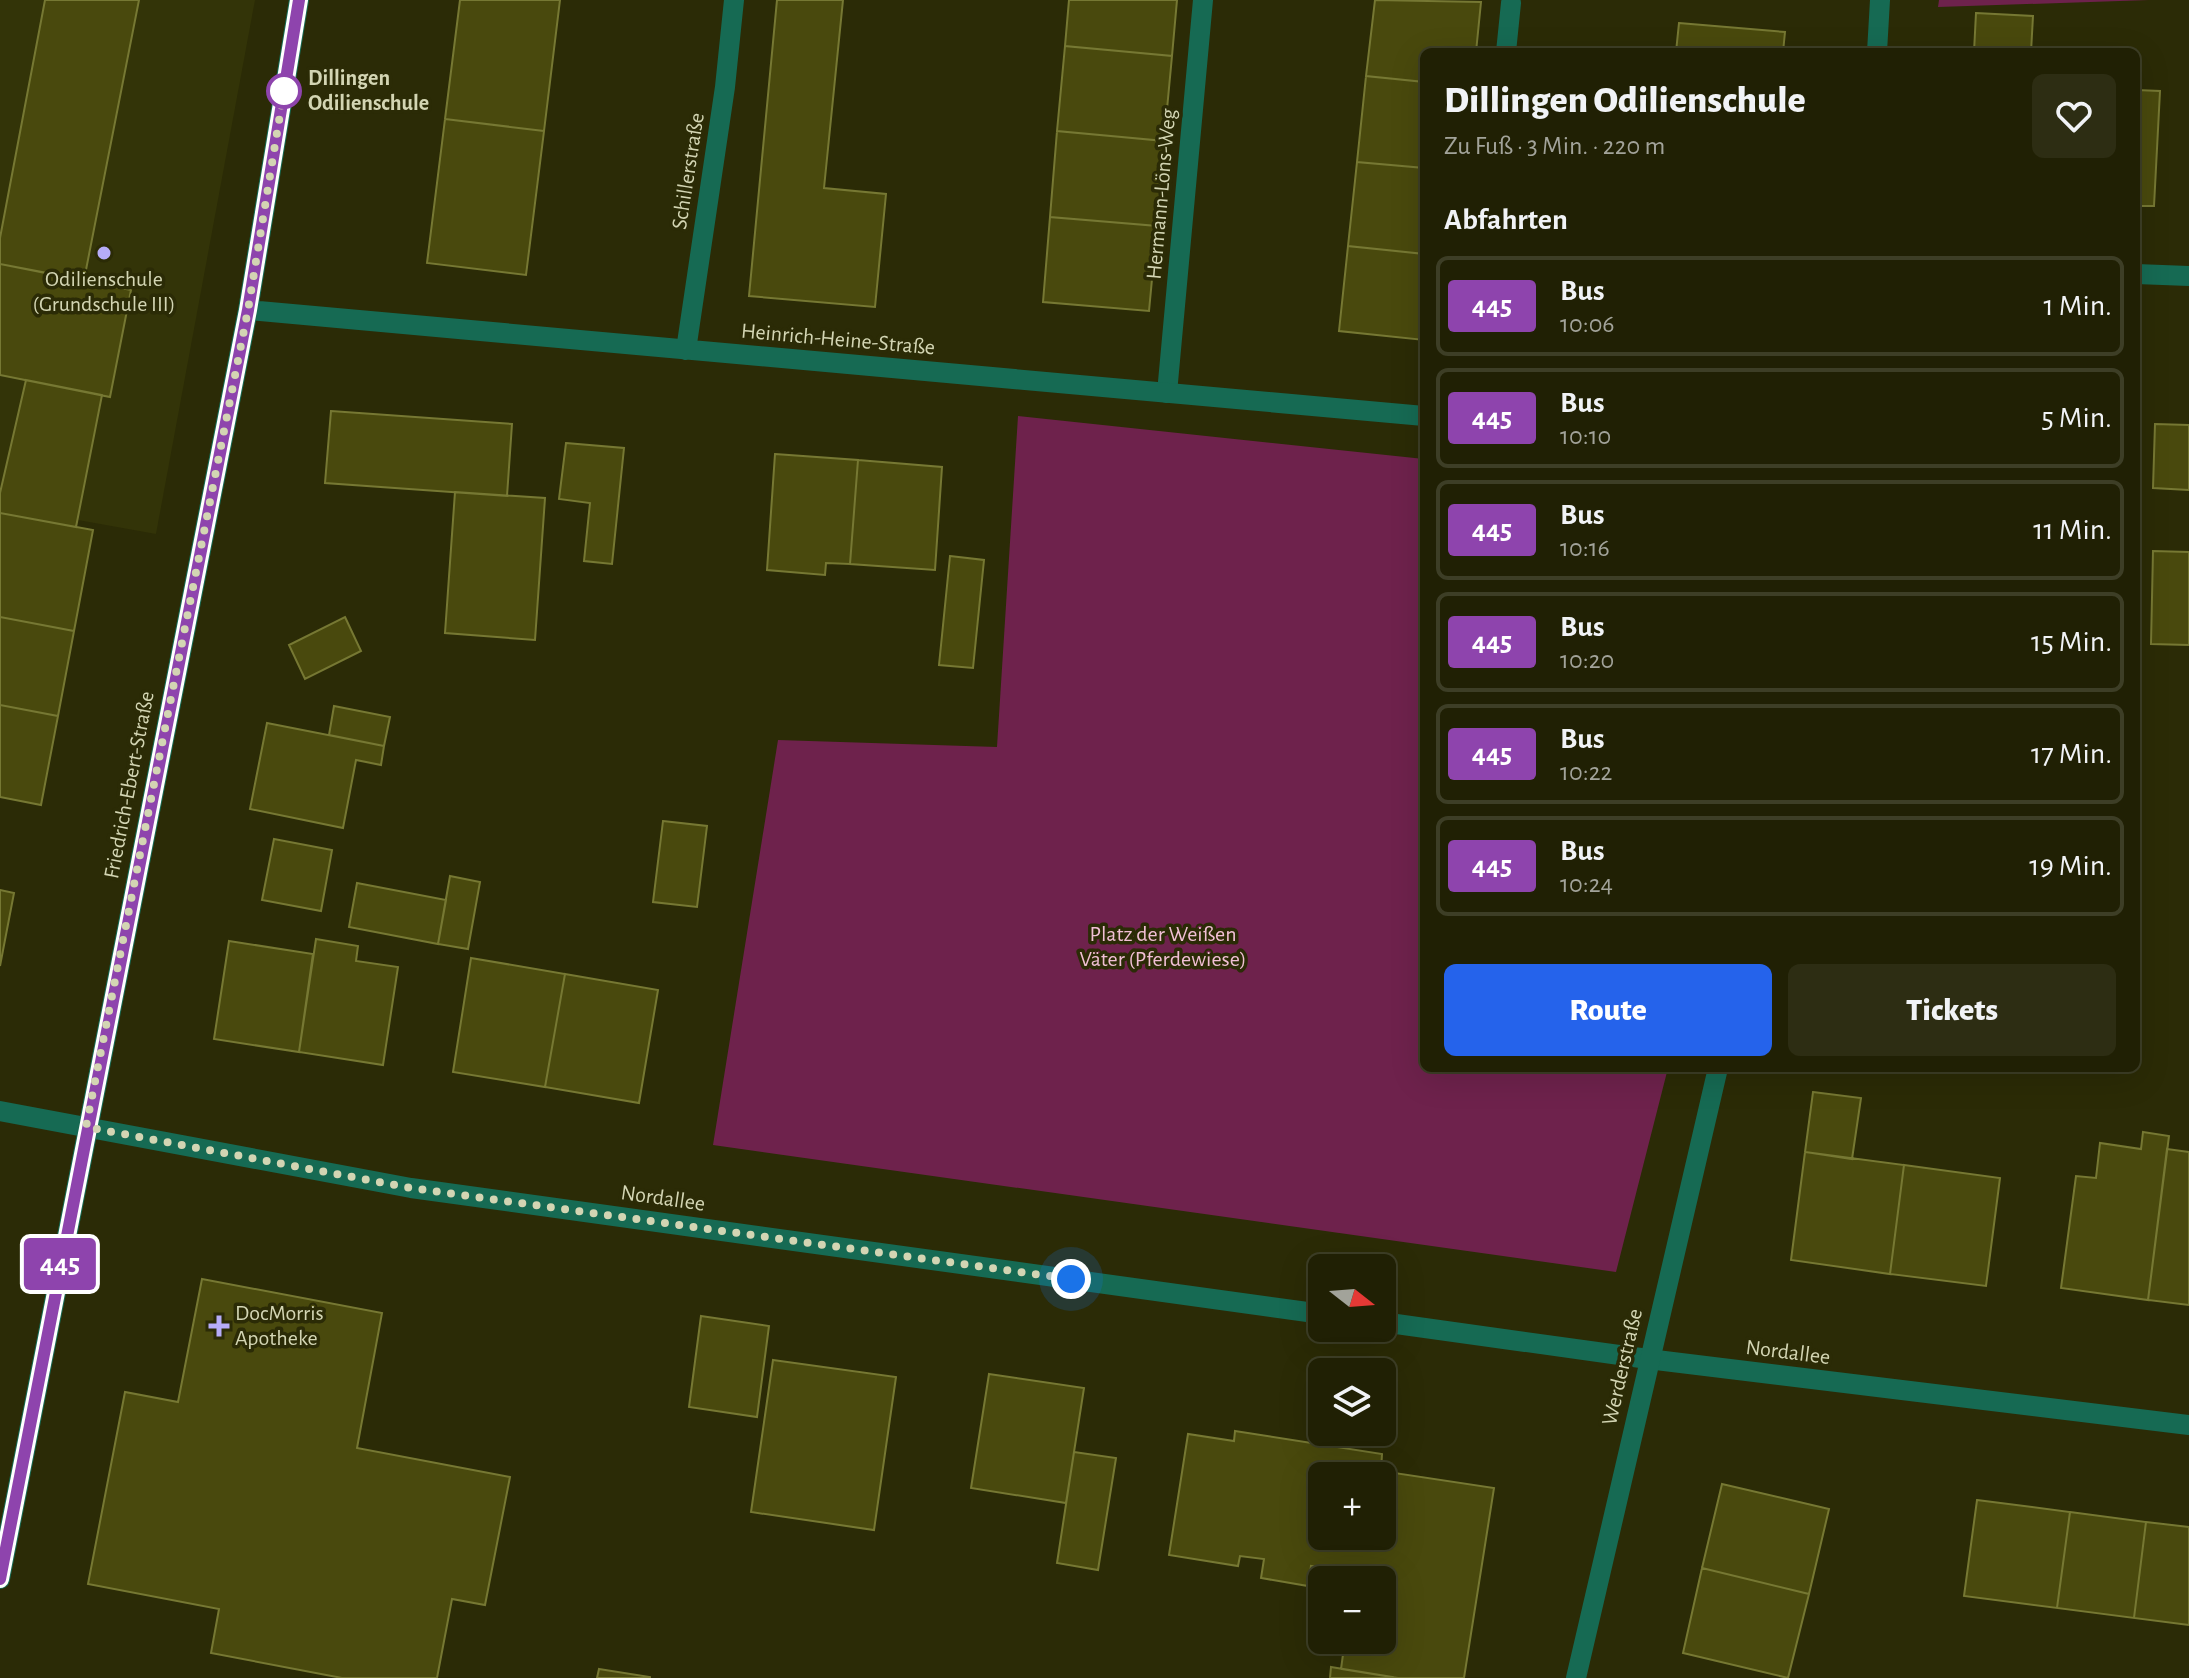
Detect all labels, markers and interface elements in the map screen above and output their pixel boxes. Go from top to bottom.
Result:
place label: Dillingen Odilienschule [308,67,429,114]
marker: Dillingen Odilienschule [267,74,301,108]
button: heart [2032,74,2116,158]
text: Dillingen Odilienschule [1444,82,1806,120]
street label: Hermann-Löns-Weg [1143,107,1179,280]
street label: Schillerstraße [668,111,708,231]
text: Zu Fuß · 3 Min. · 220 m [1444,133,1665,159]
text: Abfahrten [1444,205,1568,235]
marker: Odilienschule (Grundschule III) [95,244,113,262]
place label: Odilienschule (Grundschule III) [33,268,175,315]
text: Bus [1560,276,1605,306]
text: 1 Min. [2043,291,2112,321]
text: 445 [1472,292,1512,320]
text: 10:06 [1560,311,1615,337]
street label: Heinrich-Heine-Straße [740,320,936,358]
text: Bus [1560,388,1605,418]
text: 5 Min. [2041,403,2112,433]
text: 445 [1472,404,1512,432]
text: 10:10 [1560,423,1611,449]
text: Bus [1560,500,1605,530]
text: 11 Min. [2033,515,2112,545]
text: 445 [1472,516,1512,544]
text: 10:16 [1560,535,1610,561]
text: Bus [1560,612,1605,642]
text: 15 Min. [2031,627,2112,657]
text: 445 [1472,628,1512,656]
text: 10:20 [1560,647,1614,673]
street label: Friedrich-Ebert-Straße [100,689,158,881]
text: Bus [1560,724,1605,754]
text: 17 Min. [2031,739,2112,769]
text: 445 [1472,740,1512,768]
text: 10:22 [1560,759,1612,785]
text: Bus [1560,836,1605,866]
text: 19 Min. [2029,851,2112,881]
text: 445 [1472,852,1512,880]
text: 10:24 [1560,871,1613,897]
park label: Platz der Weißen Väter (Pferdewiese) [1079,923,1247,970]
button: Route [1444,964,1772,1056]
button: Tickets [1788,964,2116,1056]
street label: Nordallee [619,1181,707,1215]
line badge: 445 [14,1238,106,1290]
text: 445 [40,1250,80,1278]
north arrow [1308,1254,1396,1342]
map controls [1308,1254,1396,1654]
your location [1051,1259,1091,1299]
place label: DocMorris Apotheke [235,1302,324,1349]
street label: Werderstraße [1598,1307,1646,1427]
marker: DocMorris Apotheke [210,1317,228,1335]
street label: Nordallee [1744,1336,1832,1368]
button: layers [1308,1358,1396,1446]
button: + [1308,1462,1396,1550]
button: − [1308,1566,1396,1654]

